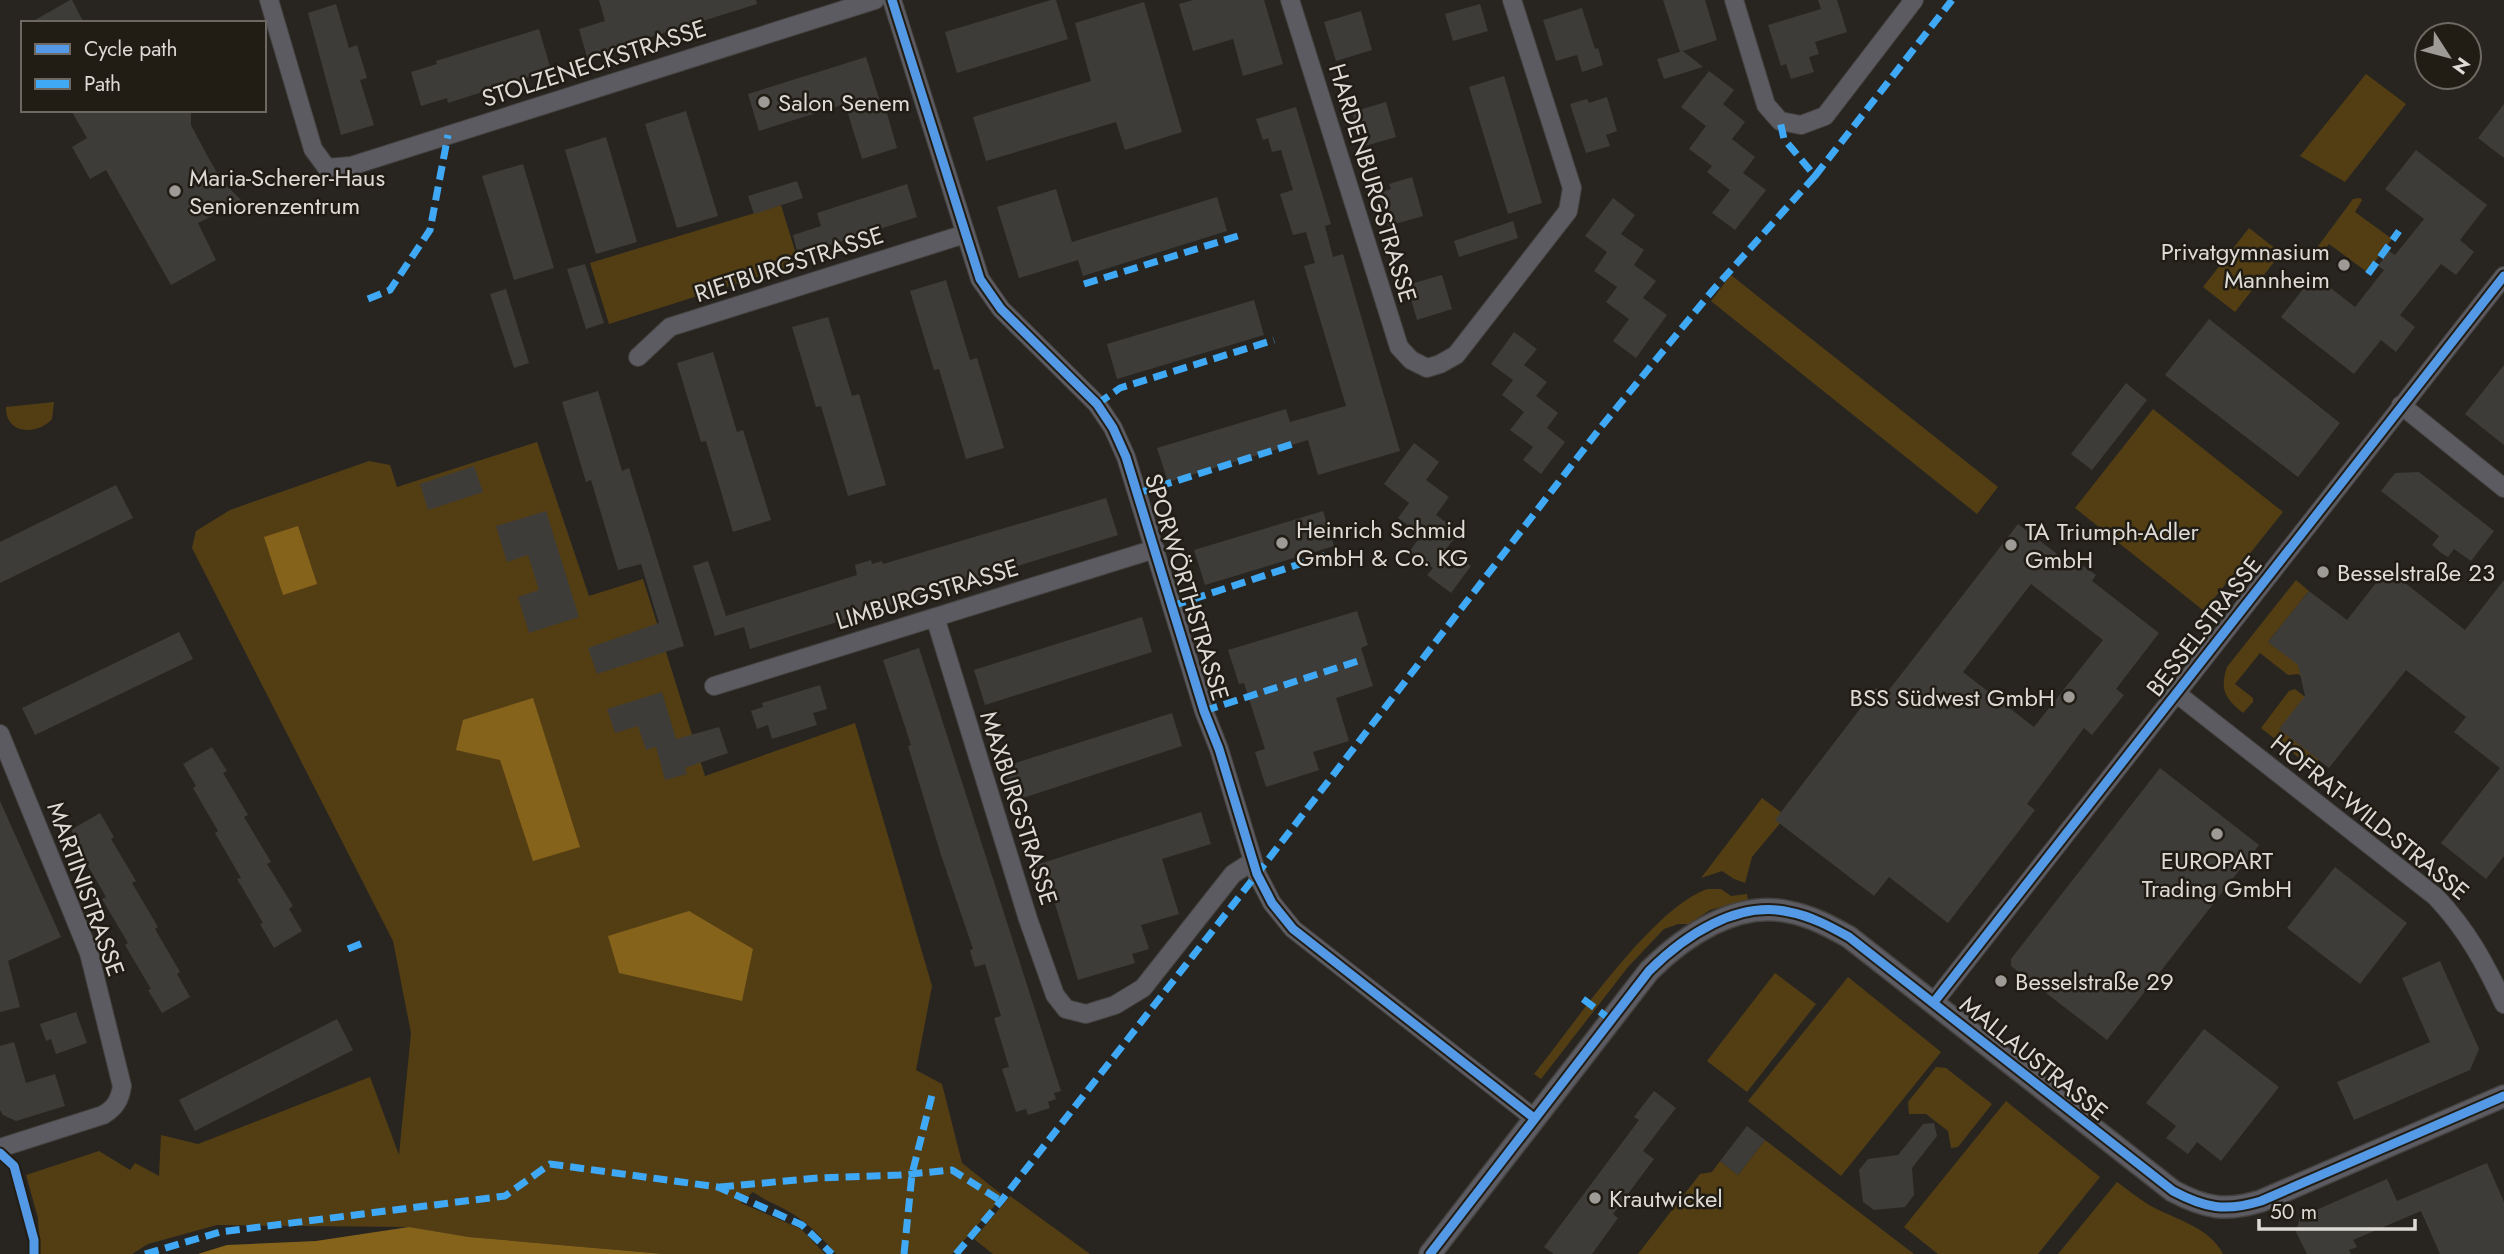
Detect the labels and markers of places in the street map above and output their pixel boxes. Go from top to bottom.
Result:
place label: Salon Senem [778,85,910,120]
marker: Salon Senem [756,94,772,110]
place label: Maria-Scherer-Haus Seniorenzentrum [189,160,385,223]
marker: Maria-Scherer-Haus Seniorenzentrum [167,183,183,199]
place label: Privatgymnasium Mannheim [2161,234,2330,297]
marker: Privatgymnasium Mannheim [2336,257,2352,273]
place label: Heinrich Schmid GmbH & Co. KG [1296,512,1468,575]
place label: TA Triumph-Adler GmbH [2025,514,2200,577]
marker: Heinrich Schmid GmbH & Co. KG [1274,535,1290,551]
marker: TA Triumph-Adler GmbH [2003,537,2019,553]
place label: Besselstraße 23 [2337,555,2495,590]
marker: Besselstraße 23 [2315,564,2331,580]
place label: BSS Südwest GmbH [1850,680,2055,715]
marker: BSS Südwest GmbH [2061,689,2077,705]
marker: EUROPART Trading GmbH [2209,826,2225,842]
place label: EUROPART Trading GmbH [2142,843,2292,906]
place label: Besselstraße 29 [2015,964,2174,999]
marker: Besselstraße 29 [1993,973,2009,989]
place label: Krautwickel [1609,1181,1723,1216]
marker: Krautwickel [1587,1190,1603,1206]

